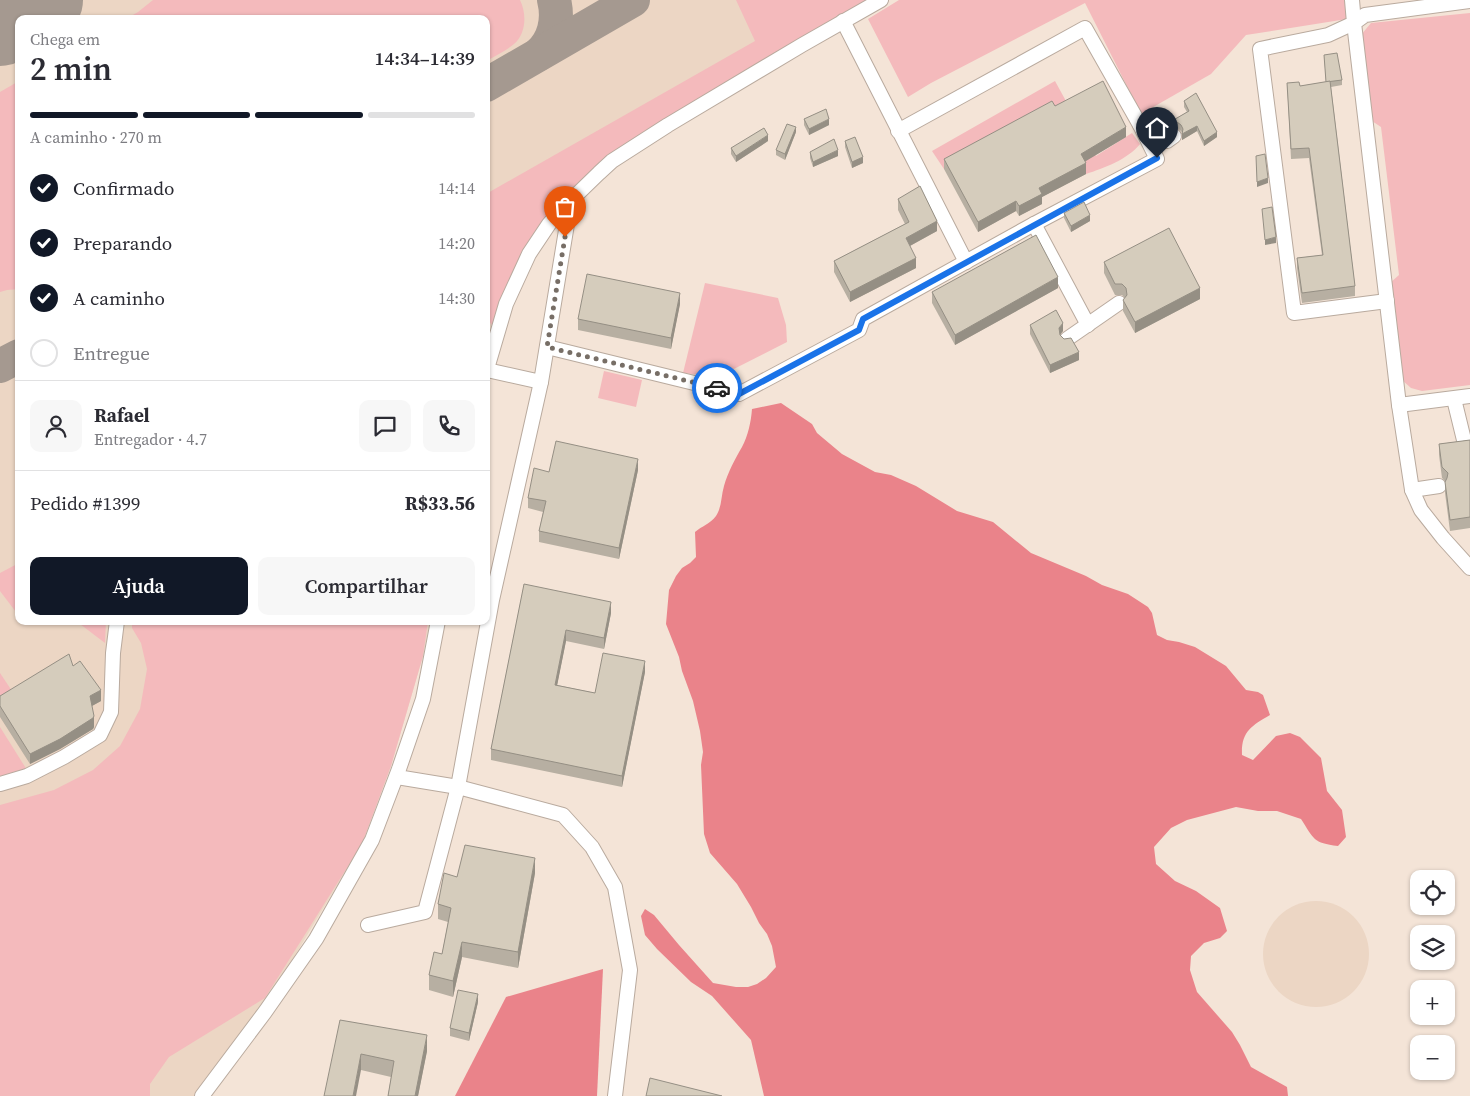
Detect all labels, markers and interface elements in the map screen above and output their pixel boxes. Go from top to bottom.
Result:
text: Chega em [30,28,100,50]
text: 14:34–14:39 [375,45,475,71]
text: 2 min [30,47,112,91]
pin [1136,107,1178,158]
icon: home [1143,114,1171,142]
text: A caminho · 270 m [30,126,162,148]
icon: check [30,174,58,202]
text: Confirmado [73,175,175,201]
text: 14:14 [438,177,475,199]
pin [544,186,586,237]
icon: bag [551,193,579,221]
icon: check [30,229,58,257]
text: Preparando [73,230,172,256]
text: 14:20 [438,232,475,254]
icon: check [30,284,58,312]
text: A caminho [73,285,165,311]
text: 14:30 [438,287,475,309]
text: Entregue [73,340,150,366]
courier [692,363,742,413]
icon: car [703,374,731,402]
button: person [30,400,82,452]
button: chat [359,400,411,452]
button: phone [423,400,475,452]
text: Rafael [94,402,150,428]
text: Entregador · 4.7 [94,428,207,450]
text: Pedido #1399 [30,490,141,516]
text: R$33.56 [405,490,475,516]
button: Ajuda [30,557,248,615]
button: Compartilhar [258,557,475,615]
map controls [1410,870,1455,1080]
button: locate [1410,870,1455,915]
button: layers [1410,925,1455,970]
button: + [1410,980,1455,1025]
button: − [1410,1035,1455,1080]

